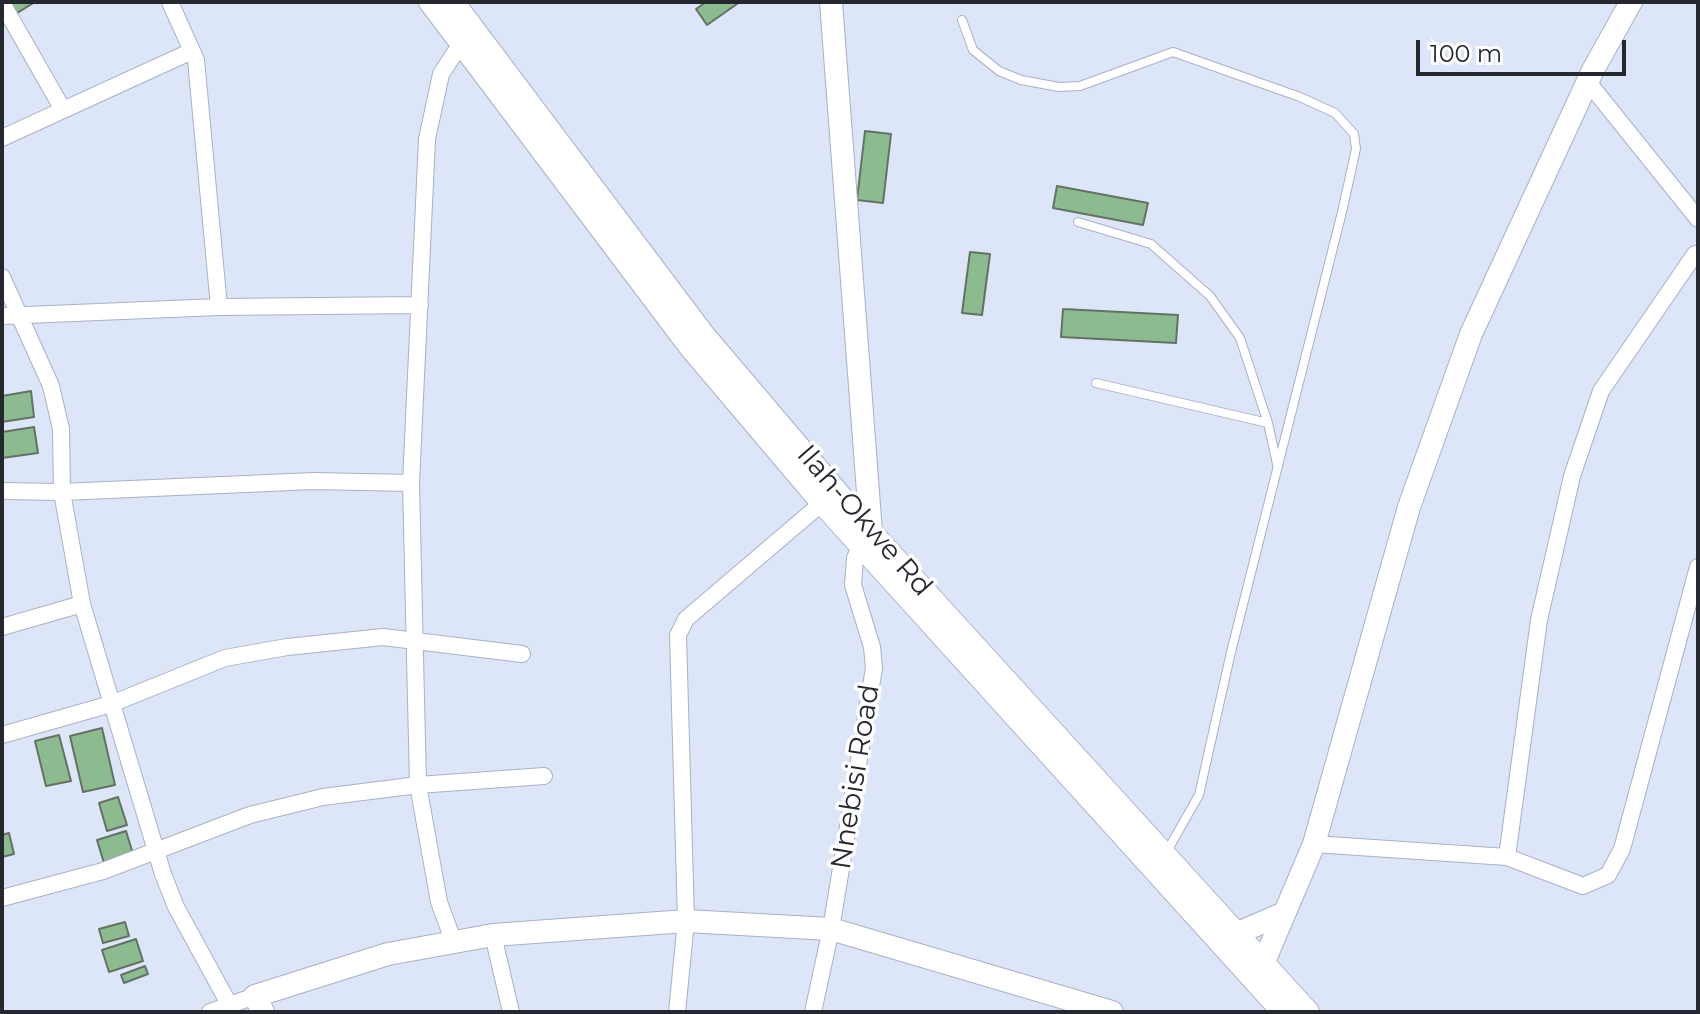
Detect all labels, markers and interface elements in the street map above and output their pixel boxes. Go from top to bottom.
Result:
scale bar [1420,24,1630,74]
text: 100 m [1430,39,1502,68]
street label: Ilah-Okwe Rd [789,438,939,604]
street label: Nnebisi Road [825,682,887,872]

